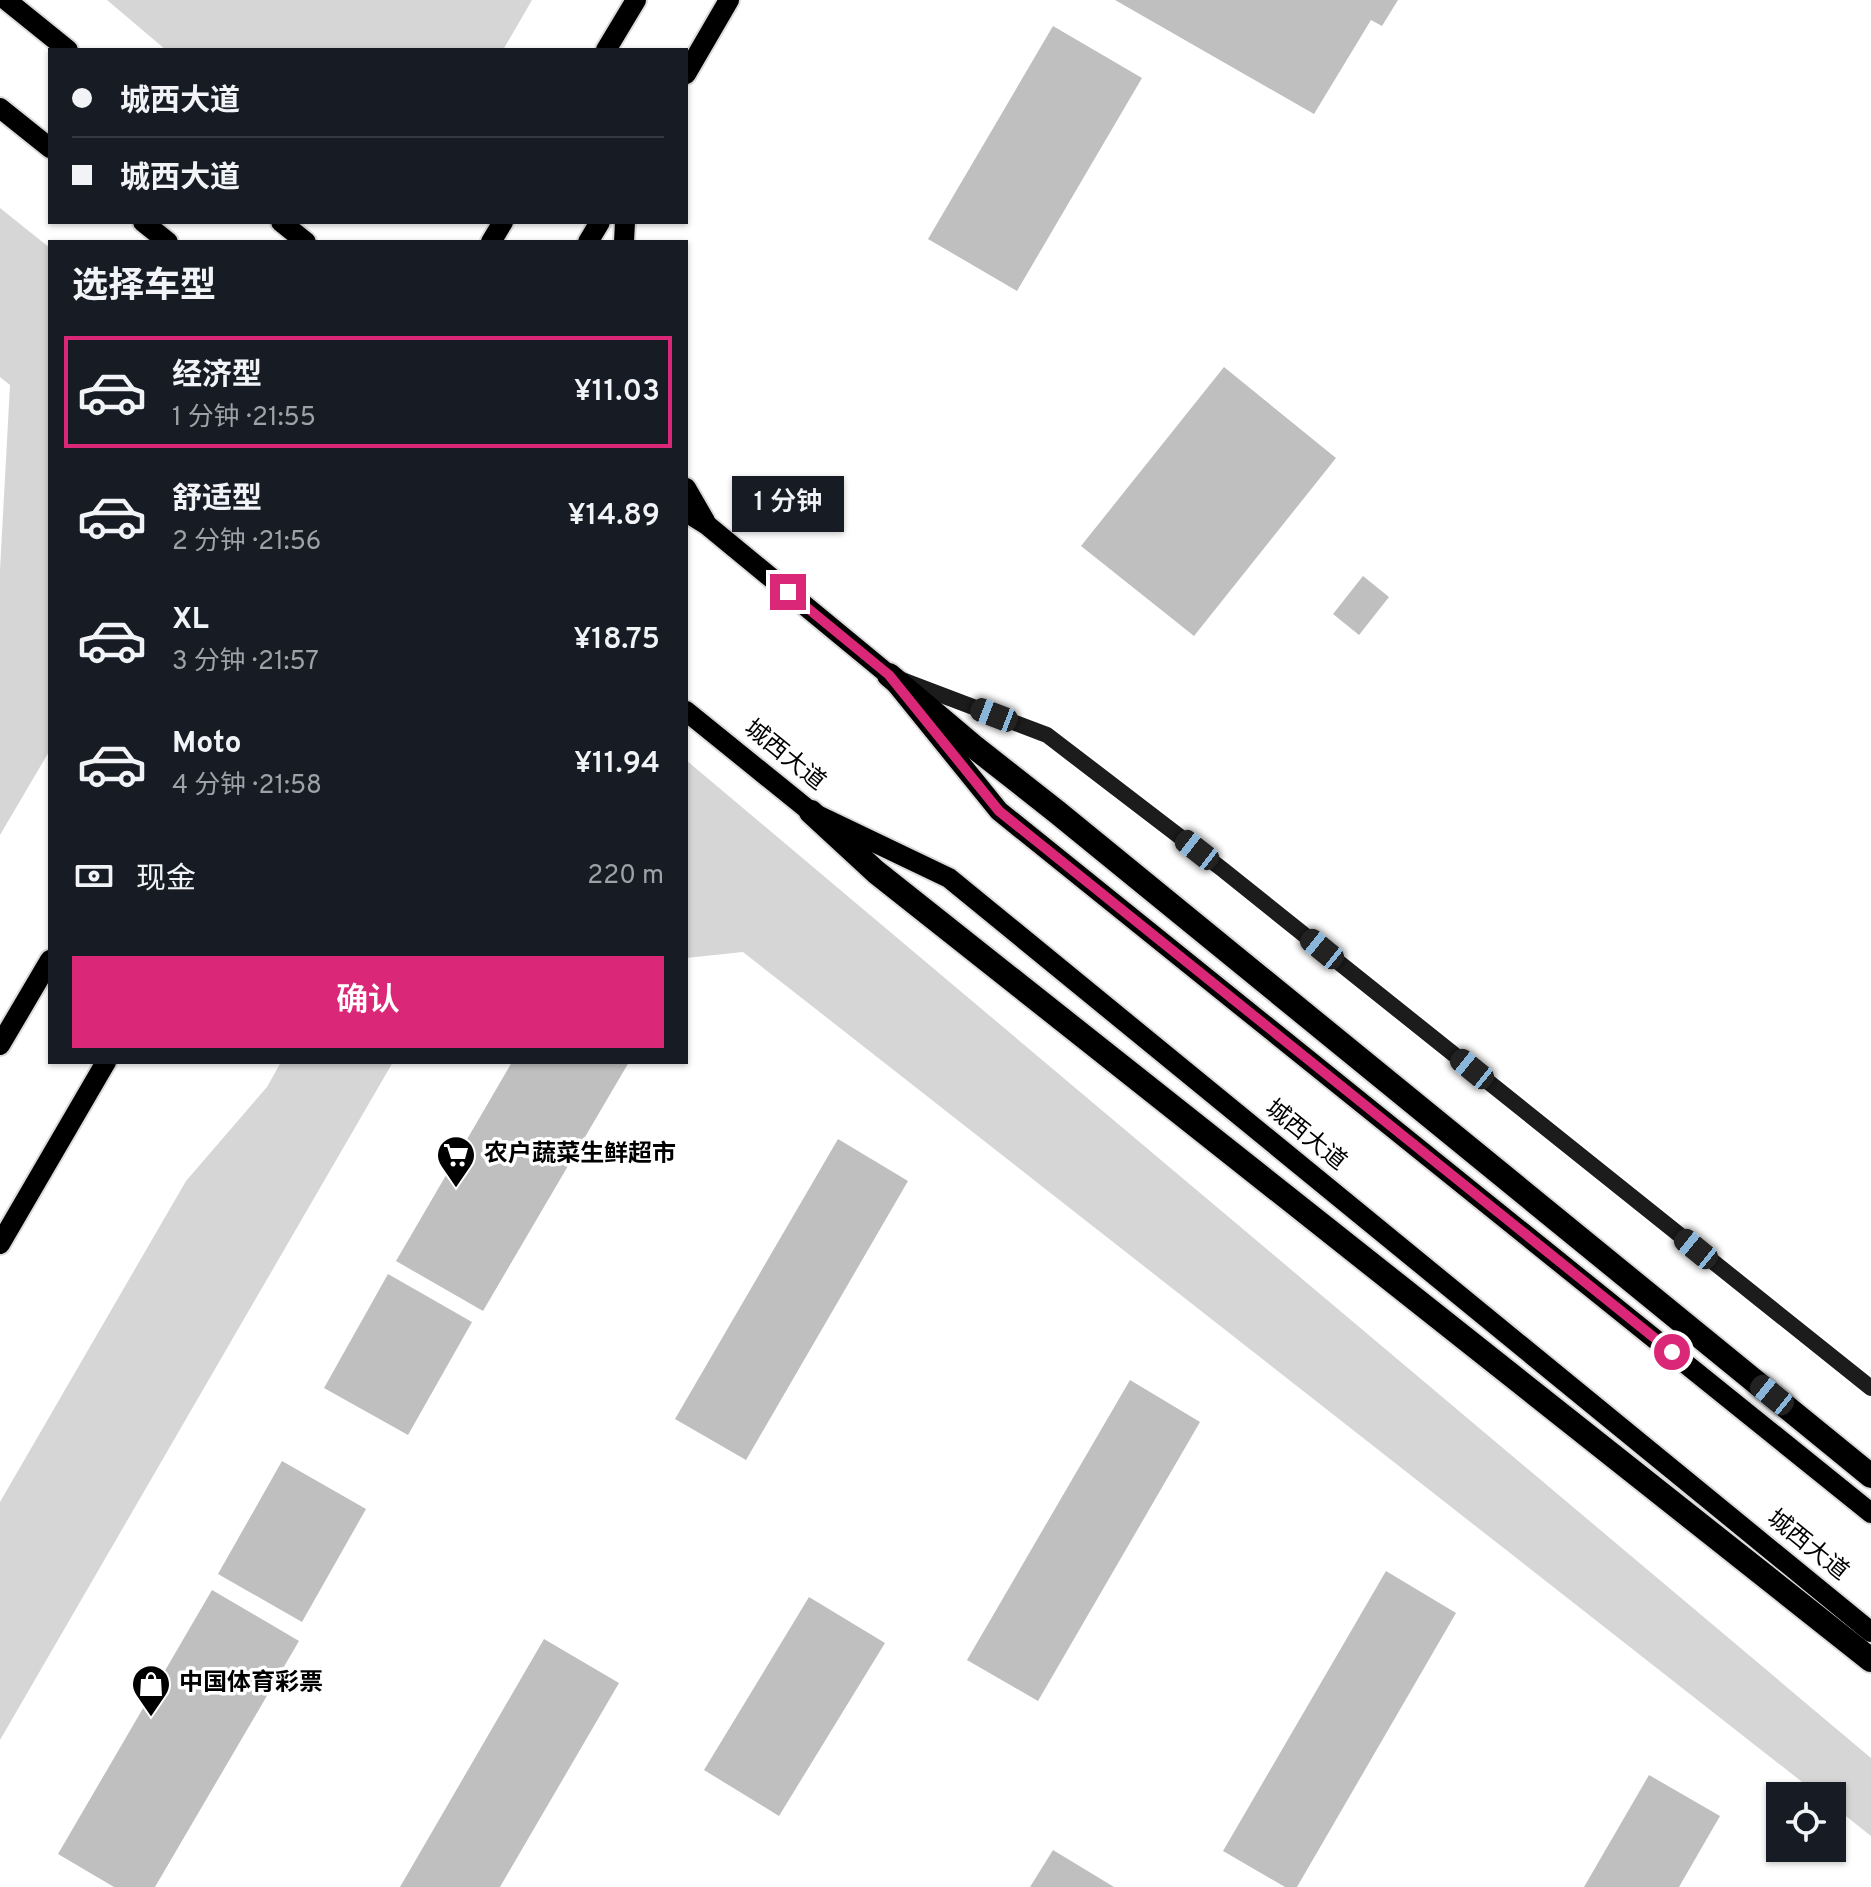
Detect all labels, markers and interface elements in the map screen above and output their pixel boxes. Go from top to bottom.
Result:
text: 城西大道 [120,84,240,121]
text: 城西大道 [120,161,240,198]
text: 选择车型 [72,265,216,311]
icon: car [76,356,148,428]
text: 经济型 [172,358,262,395]
text: ¥11.03 [574,374,660,411]
text: 1 分钟 · 21:55 [172,402,316,435]
callout: 1 分钟 [732,476,844,532]
icon: car [76,480,148,552]
text: 舒适型 [172,482,262,519]
text: 1 分钟 [754,487,822,520]
text: ¥14.89 [568,498,660,535]
text: 2 分钟 · 21:56 [172,526,321,559]
route end [770,574,806,610]
text: XL [172,602,209,639]
icon: car [76,604,148,676]
text: ¥18.75 [574,622,660,659]
text: 3 分钟 · 21:57 [172,646,319,679]
car [967,695,1021,735]
street label: 城西大道 [737,714,831,798]
text: Moto [172,726,242,763]
icon: car [76,728,148,800]
text: ¥11.94 [574,746,660,783]
text: 4 分钟 · 21:58 [172,770,322,803]
car [1171,826,1223,874]
icon: cash [72,854,116,898]
text: 220 m [587,860,664,893]
text: 现金 [136,862,196,899]
car [1296,925,1348,973]
button: 确认 [72,956,664,1048]
car [1446,1045,1498,1093]
street label: 城西大道 [1258,1094,1352,1178]
supermarket icon: 农户蔬菜生鲜超市 [435,1134,477,1189]
place label: 农户蔬菜生鲜超市 [484,1140,676,1170]
car [1670,1225,1722,1273]
route start [1654,1334,1690,1370]
car [1746,1371,1798,1419]
street label: 城西大道 [1760,1504,1854,1588]
shop icon: 中国体育彩票 [130,1663,172,1718]
place label: 中国体育彩票 [179,1669,323,1699]
map controls [1766,1782,1846,1862]
button: locate [1766,1782,1846,1862]

